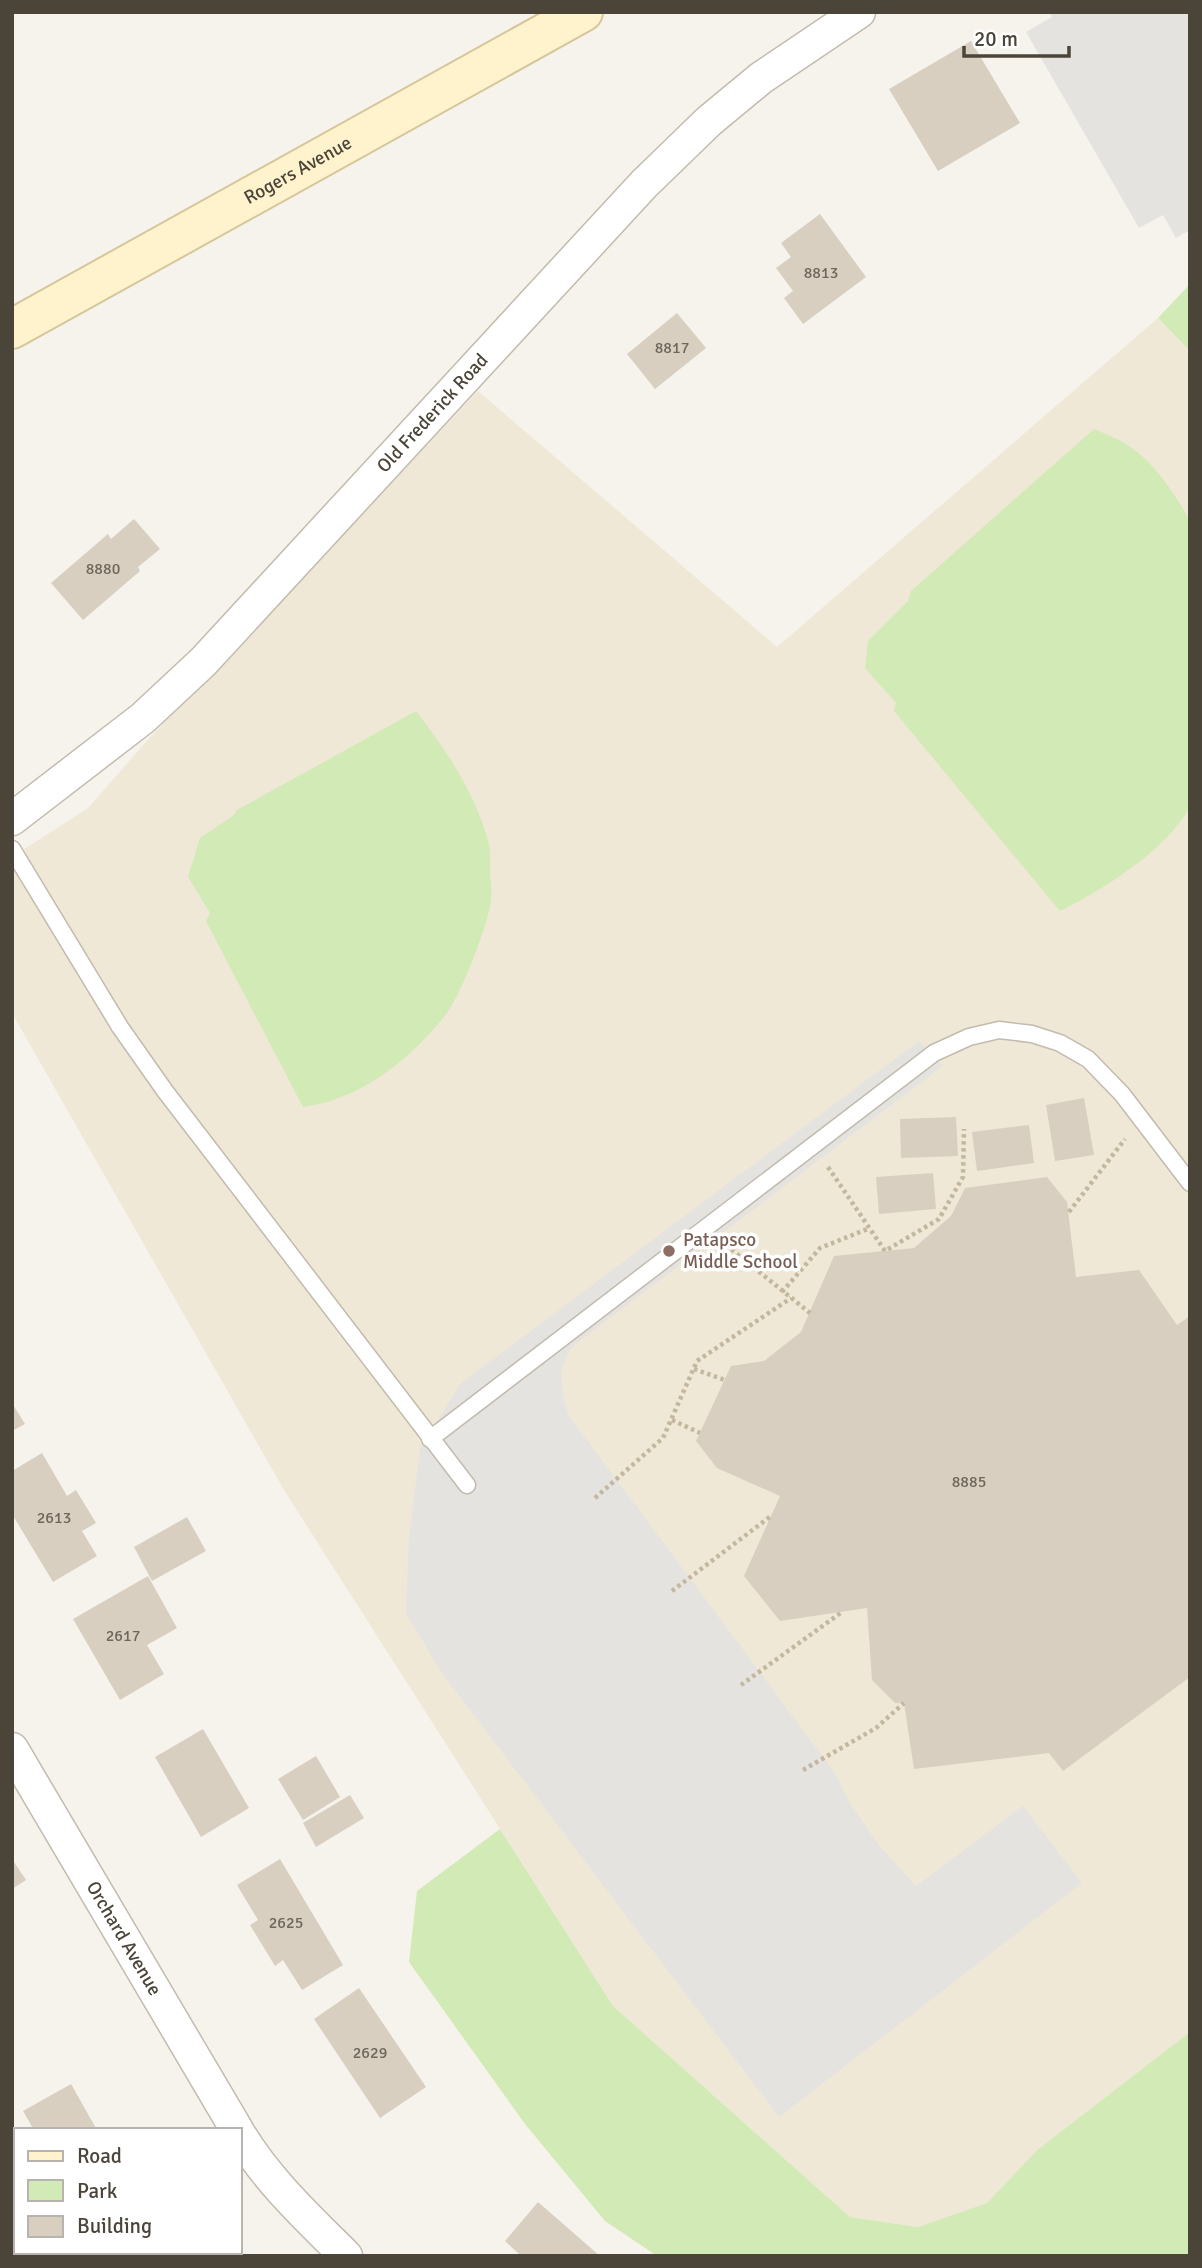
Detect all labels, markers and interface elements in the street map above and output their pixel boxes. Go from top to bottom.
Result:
scale bar [964,14,1069,58]
text: 20 m [974,26,1018,52]
street label: Rogers Avenue [240,131,356,210]
house number: 8813 [804,263,838,283]
house number: 8817 [655,338,689,358]
street label: Old Frederick Road [372,349,493,478]
house number: 8880 [86,559,120,579]
place label: Patapsco Middle School [683,1228,798,1274]
marker: Patapsco Middle School [661,1243,677,1259]
house number: 8885 [952,1472,986,1492]
house number: 2613 [37,1508,71,1528]
house number: 2617 [106,1626,140,1646]
street label: Orchard Avenue [81,1877,167,2000]
house number: 2625 [269,1913,303,1933]
house number: 2629 [353,2043,387,2063]
legend [14,2128,242,2254]
text: Road [77,2143,122,2169]
text: Park [77,2178,118,2204]
text: Building [77,2213,152,2239]

